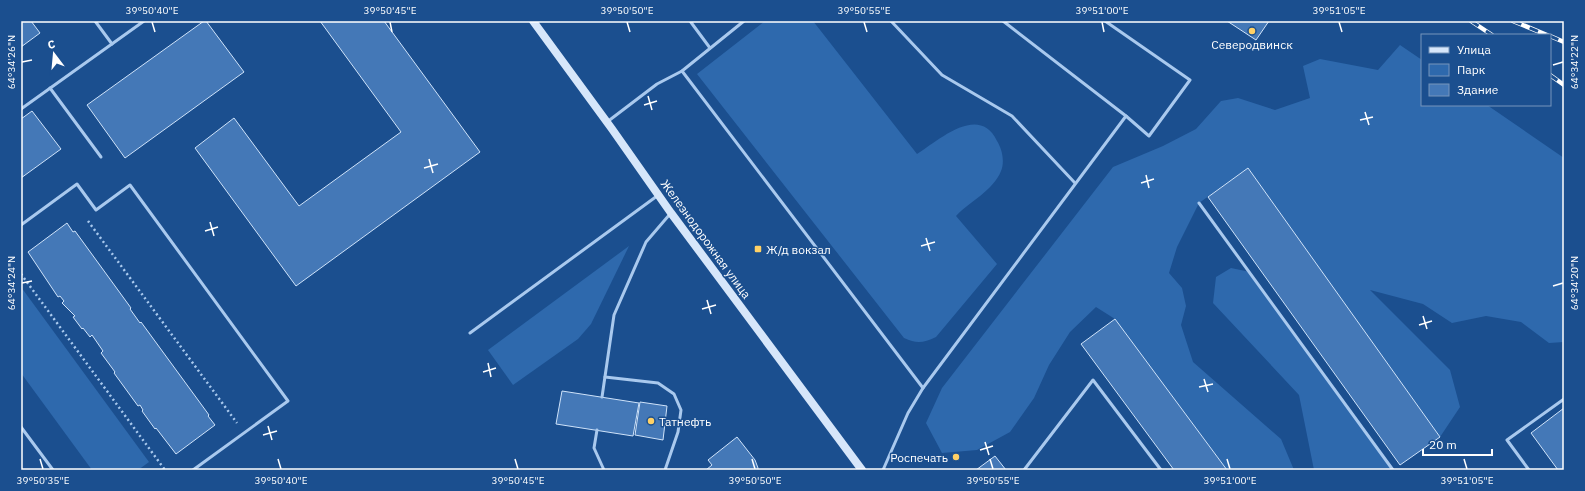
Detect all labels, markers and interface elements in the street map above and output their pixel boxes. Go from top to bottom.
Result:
text: 39°50'40"E [125,4,179,17]
text: 39°50'45"E [363,4,417,17]
text: 39°50'50"E [600,4,654,17]
text: 39°50'55"E [837,4,891,17]
text: 39°51'00"E [1075,4,1129,17]
text: 39°51'05"E [1312,4,1366,17]
marker: Северодвинск [1247,26,1257,36]
north arrow [34,34,74,74]
legend [1421,34,1551,106]
text: 64°34'26"N [5,35,18,89]
text: 64°34'22"N [1568,35,1581,89]
text: С [46,37,57,52]
place label: Северодвинск [1211,37,1293,52]
text: Улица [1457,42,1491,57]
text: Парк [1457,62,1486,77]
text: Здание [1457,82,1499,97]
street label: Железнодорожная улица [658,176,755,302]
place label: Ж/д вокзал [766,242,831,257]
marker: Ж/д вокзал [753,244,763,254]
text: 64°34'24"N [5,256,18,310]
text: 64°34'20"N [1568,256,1581,310]
place label: Татнефть [659,414,711,429]
marker: Татнефть [646,416,656,426]
scale bar [1423,431,1492,457]
text: 20 m [1429,437,1457,452]
place label: Роспечать [890,450,948,465]
marker: Роспечать [951,452,961,462]
text: 39°50'35"E [16,474,70,487]
text: 39°50'40"E [254,474,308,487]
text: 39°50'45"E [491,474,545,487]
text: 39°50'50"E [728,474,782,487]
text: 39°50'55"E [966,474,1020,487]
text: 39°51'00"E [1203,474,1257,487]
text: 39°51'05"E [1440,474,1494,487]

